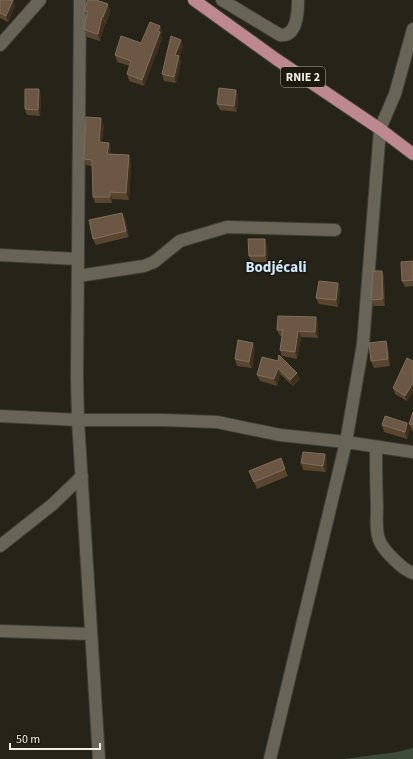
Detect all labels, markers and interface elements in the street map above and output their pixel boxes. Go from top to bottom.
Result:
road number: RNIE 2 [281,67,325,87]
district label: Bodjécali [245,257,307,278]
scale bar [10,725,100,751]
text: 50 m [16,731,40,748]

